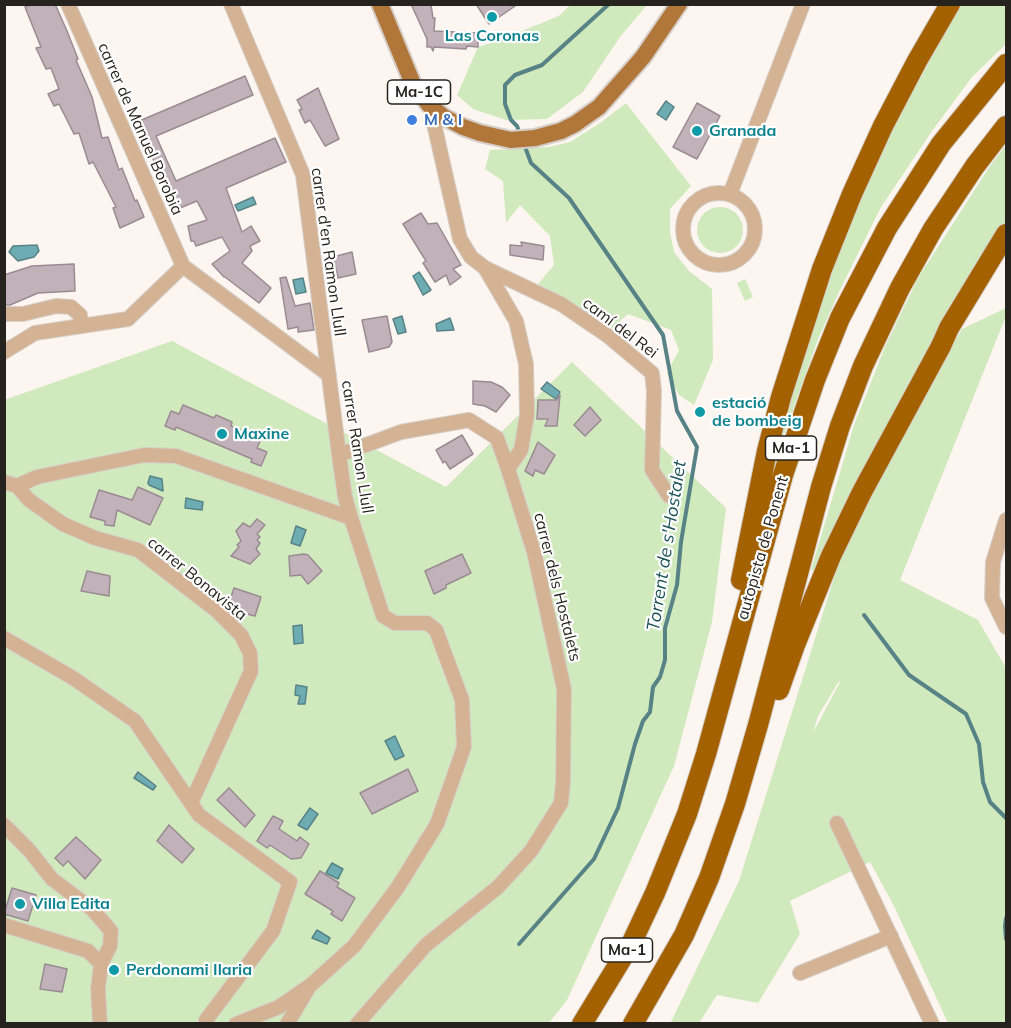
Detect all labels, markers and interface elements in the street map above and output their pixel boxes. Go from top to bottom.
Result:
marker: Las Coronas [485,10,499,24]
place label: Las Coronas [445,26,539,46]
street label: carrer de Manuel Borobia [93,40,187,218]
road number: Ma-1C [388,80,450,104]
place label: M & I [424,110,462,130]
marker: M & I [405,113,419,127]
place label: Granada [709,121,776,141]
marker: Granada [690,124,704,138]
street label: carrer d'en Ramon Llull [307,167,349,337]
street label: camí del Rei [579,293,661,363]
street label: carrer Ramon Llull [337,379,377,515]
place label: estació de bombeig [712,393,802,431]
marker: estació de bombeig [693,405,707,419]
place label: Maxine [234,424,289,444]
marker: Maxine [215,427,229,441]
road number: Ma-1 [766,436,816,460]
water label: Torrent de s'Hostalet [643,459,691,633]
street label: autopista de Ponent [733,474,793,622]
street label: carrer dels Hostalets [529,511,585,663]
street label: carrer Bonavista [144,533,250,625]
place label: Villa Edita [32,894,110,914]
marker: Villa Edita [13,897,27,911]
road number: Ma-1 [602,938,652,962]
place label: Perdonami Ilaria [126,960,252,980]
marker: Perdonami Ilaria [107,963,121,977]

